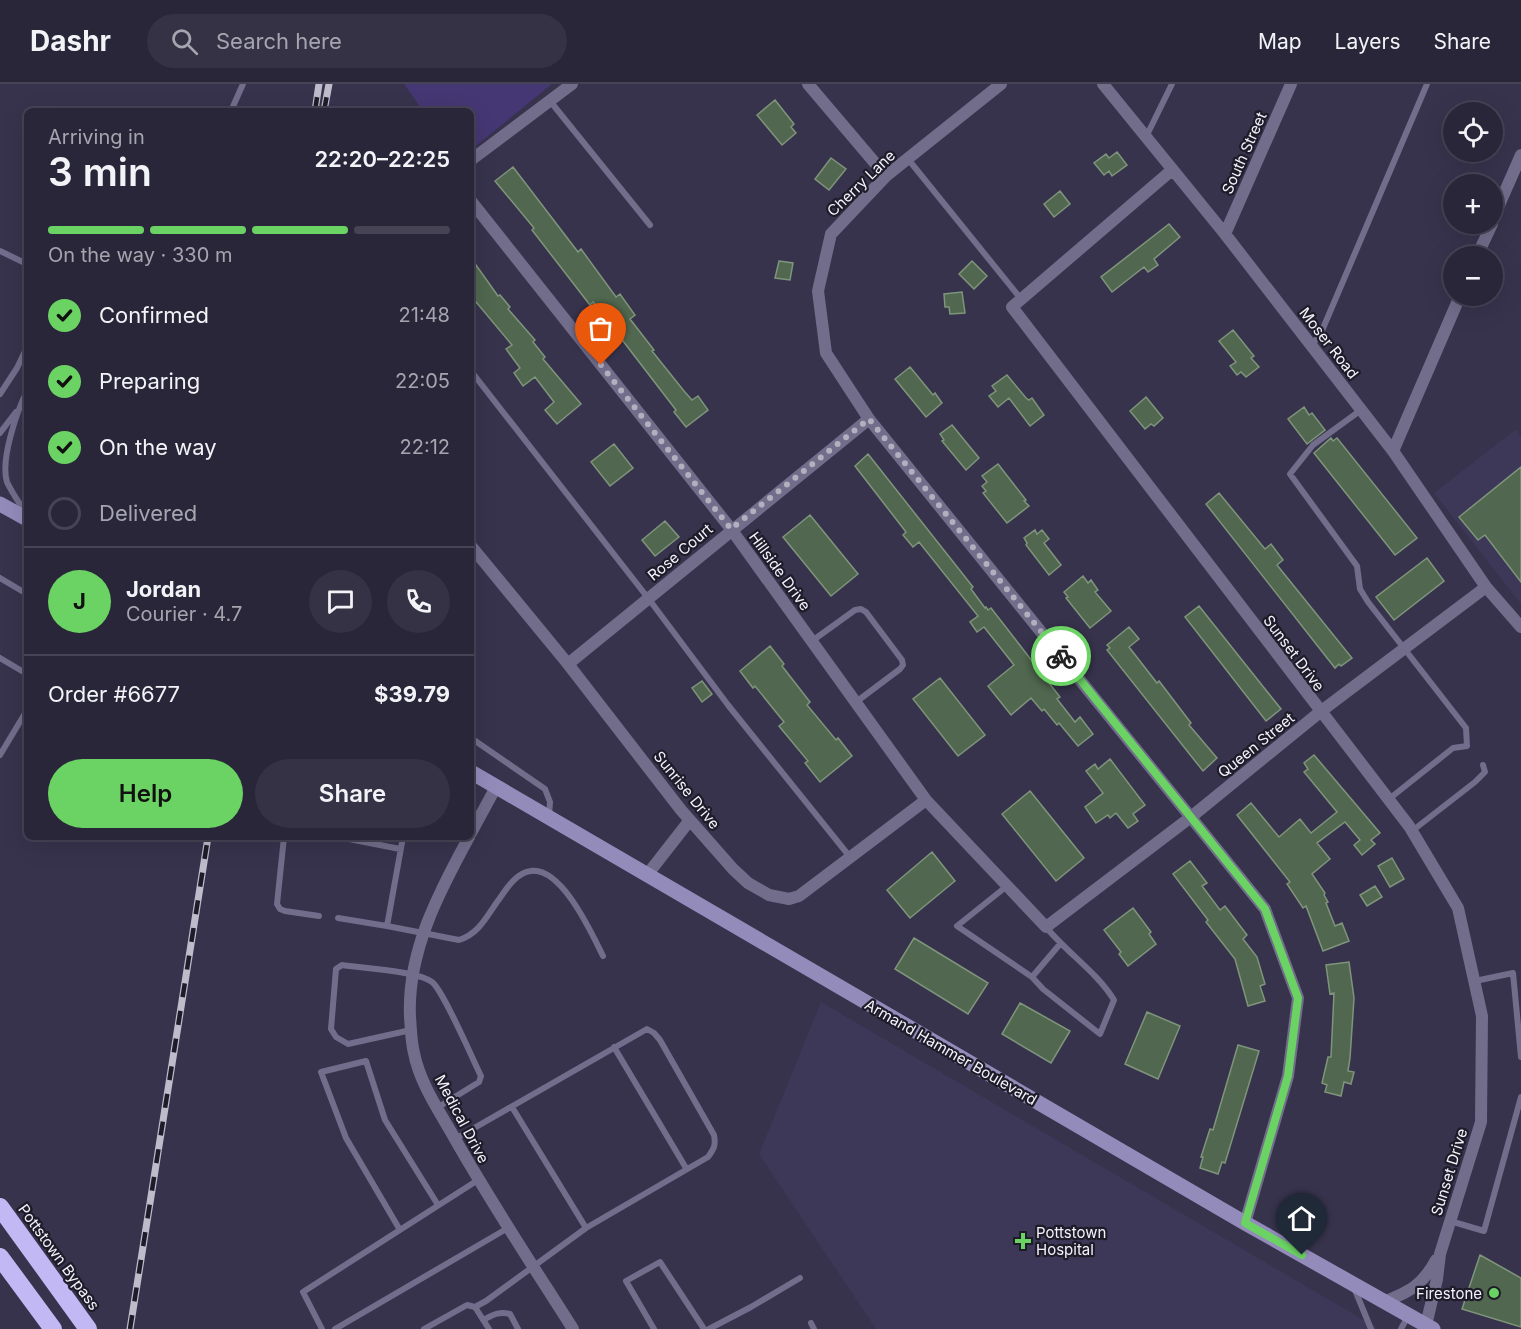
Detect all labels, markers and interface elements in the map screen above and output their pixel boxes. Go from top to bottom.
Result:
search box [147,14,567,68]
text: Dashr [30,24,111,58]
icon: search [168,25,201,58]
text: Search here [216,28,342,54]
text: Map [1258,29,1302,54]
text: Layers [1335,29,1401,54]
text: Share [1434,29,1491,54]
map controls [1443,102,1503,306]
button: locate [1443,102,1503,162]
street label: South Street [1217,109,1271,197]
text: Arriving in [48,125,145,149]
text: 22:20–22:25 [314,146,450,172]
street label: Cherry Lane [823,146,899,220]
text: 3 min [48,148,152,195]
button: + [1443,174,1503,234]
text: On the way · 330 m [48,243,232,267]
button: − [1443,246,1503,306]
icon: check [48,299,81,332]
text: Confirmed [99,302,209,328]
text: 21:48 [399,303,450,327]
pin [575,303,626,365]
street label: Moser Road [1295,304,1363,382]
icon: bag [584,312,617,345]
icon: check [48,365,81,398]
text: Preparing [99,368,200,394]
text: 22:05 [395,369,450,393]
icon: check [48,431,81,464]
text: On the way [99,434,217,460]
text: 22:12 [400,435,450,459]
text: Delivered [99,500,197,526]
street label: Rose Court [644,519,716,585]
street label: Hillside Drive [745,528,815,614]
button: chat [309,570,372,633]
button: phone [387,570,450,633]
text: Jordan [126,576,201,602]
text: J [73,588,86,614]
text: Courier · 4.7 [126,602,242,626]
street label: Sunset Drive [1259,611,1329,695]
courier [1031,626,1091,686]
icon: bike [1045,640,1078,673]
text: Order #6677 [48,681,180,707]
text: $39.79 [374,681,450,707]
street label: Queen Street [1214,708,1298,782]
street label: Sunrise Drive [650,747,724,833]
button: Help [48,759,243,828]
button: Share [255,759,450,828]
street label: Armand Hammer Boulevard [862,995,1040,1109]
street label: Medical Drive [431,1072,493,1166]
street label: Sunset Drive [1427,1126,1471,1218]
pin [1276,1193,1327,1255]
street label: Pottstown Bypass [14,1200,104,1314]
icon: home [1285,1202,1318,1235]
place label: Pottstown Hospital [1036,1223,1106,1259]
marker: Pottstown Hospital [1014,1232,1032,1250]
place label: Firestone [1416,1284,1482,1303]
marker: Firestone [1487,1286,1501,1300]

